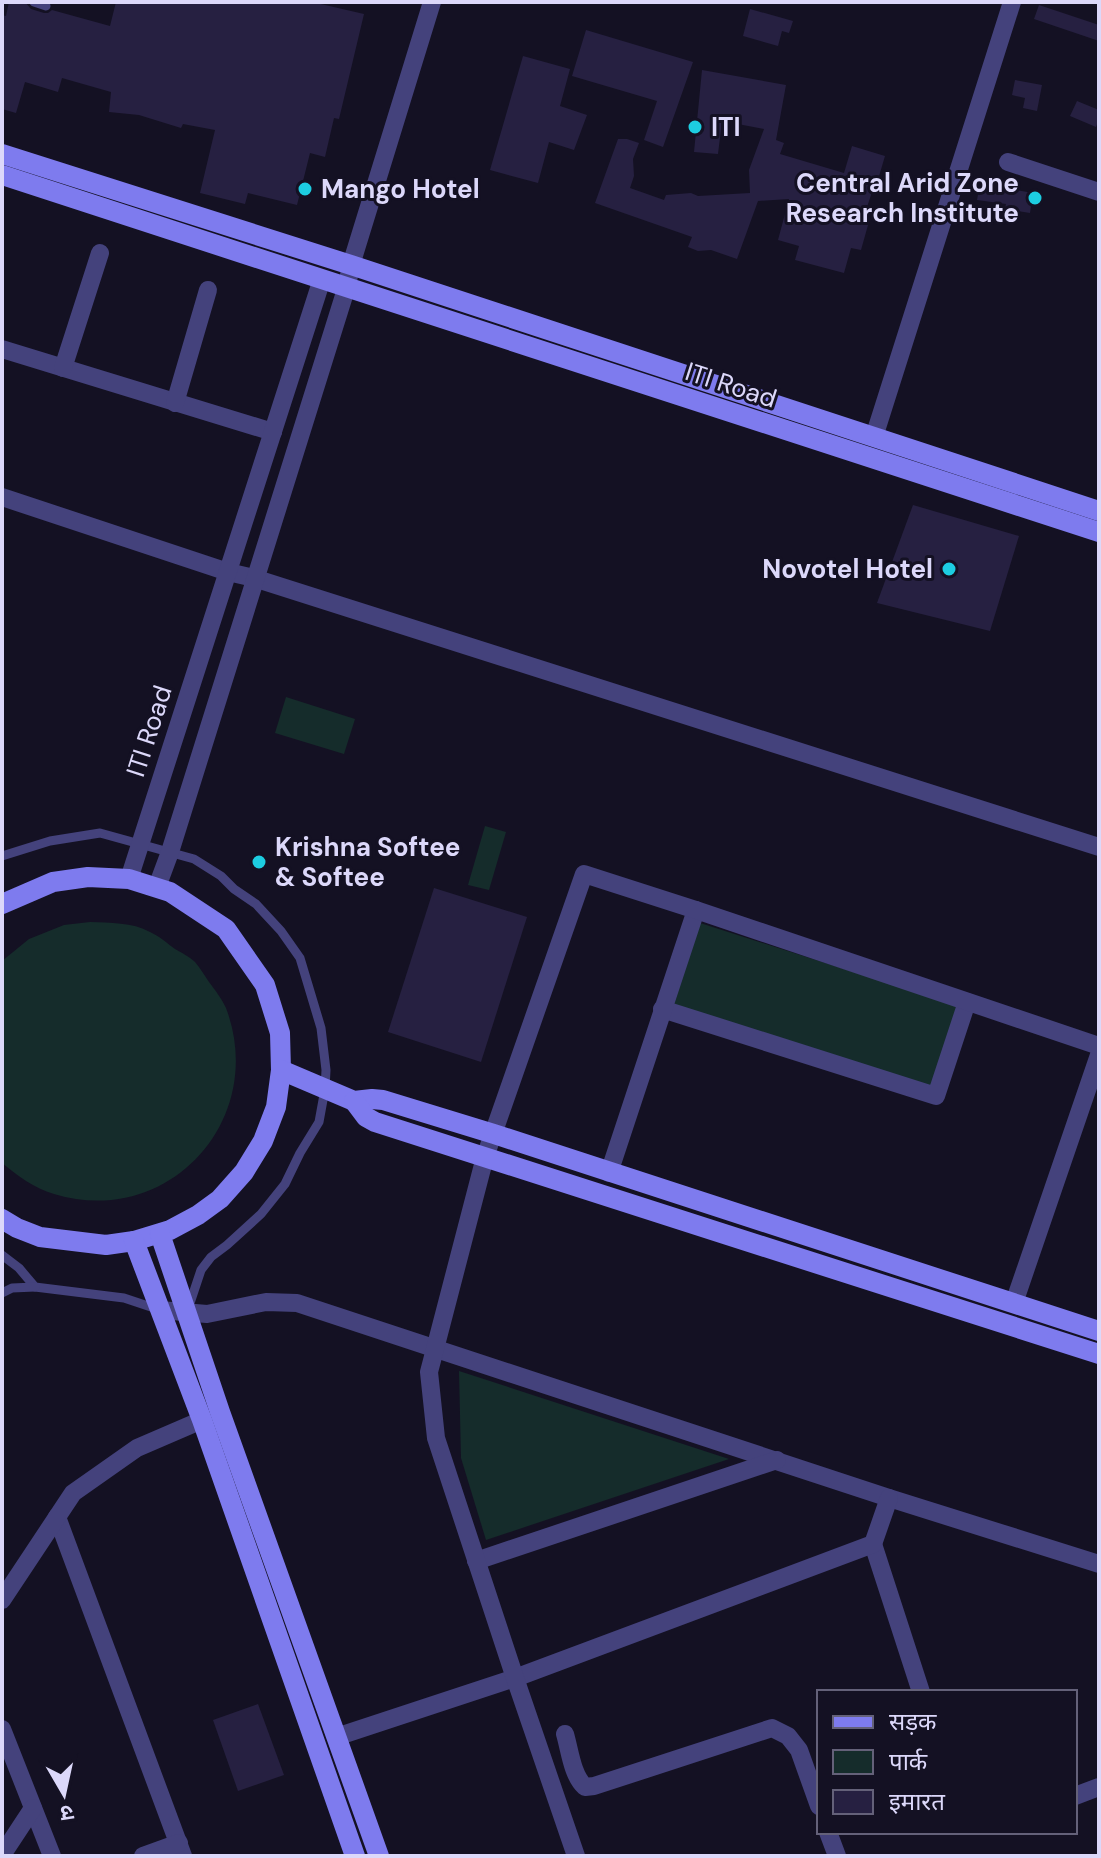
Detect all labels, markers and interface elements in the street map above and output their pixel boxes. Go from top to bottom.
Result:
place label: ITI [711,110,741,144]
marker: ITI [686,118,704,136]
place label: Central Arid Zone Research Institute [786,166,1019,230]
place label: Mango Hotel [321,172,480,206]
marker: Mango Hotel [296,180,314,198]
marker: Central Arid Zone Research Institute [1026,189,1044,207]
street label: ITI Road [681,354,781,416]
place label: Novotel Hotel [762,552,933,586]
marker: Novotel Hotel [940,560,958,578]
street label: ITI Road [118,681,180,781]
place label: Krishna Softee & Softee [275,830,460,894]
marker: Krishna Softee & Softee [250,853,268,871]
legend [817,1690,1077,1834]
text: सड़क [889,1706,937,1737]
text: पार्क [889,1746,928,1777]
north arrow [24,1754,104,1834]
text: इमारत [889,1786,946,1817]
text: उ [57,1798,76,1829]

